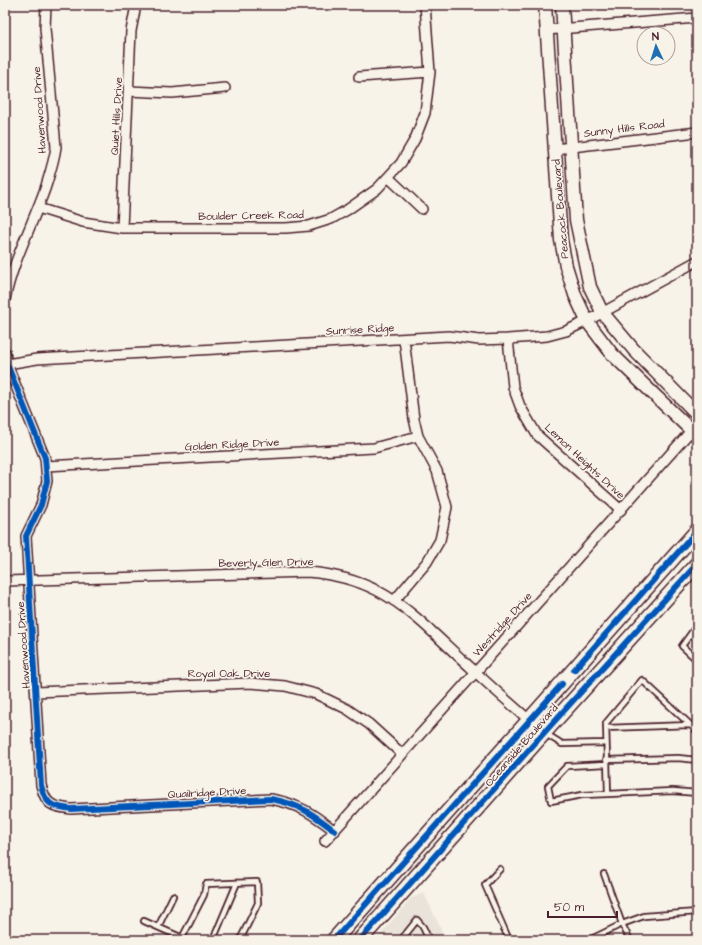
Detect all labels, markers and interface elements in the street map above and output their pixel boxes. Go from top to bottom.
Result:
north arrow [636,26,676,66]
text: N [651,29,659,44]
street label: Havenwood Drive [29,66,50,154]
street label: Quiet Hills Drive [107,77,126,155]
street label: Sunny Hills Road [583,116,666,142]
street label: Peacock Boulevard [549,158,572,259]
street label: Boulder Creek Road [198,207,304,224]
street label: Sunrise Ridge [325,320,395,340]
street label: Lemon Heights Drive [541,420,628,503]
street label: Golden Ridge Drive [184,435,280,455]
street label: Beverly Glen Drive [218,554,314,572]
street label: Westridge Drive [469,589,536,661]
street label: Havenwood Drive [13,601,34,689]
street label: Royal Oak Drive [188,666,270,682]
street label: Oceanside Boulevard [481,701,562,790]
street label: Quailridge Drive [168,783,247,803]
scale bar [548,893,617,919]
text: 50 m [554,899,585,916]

